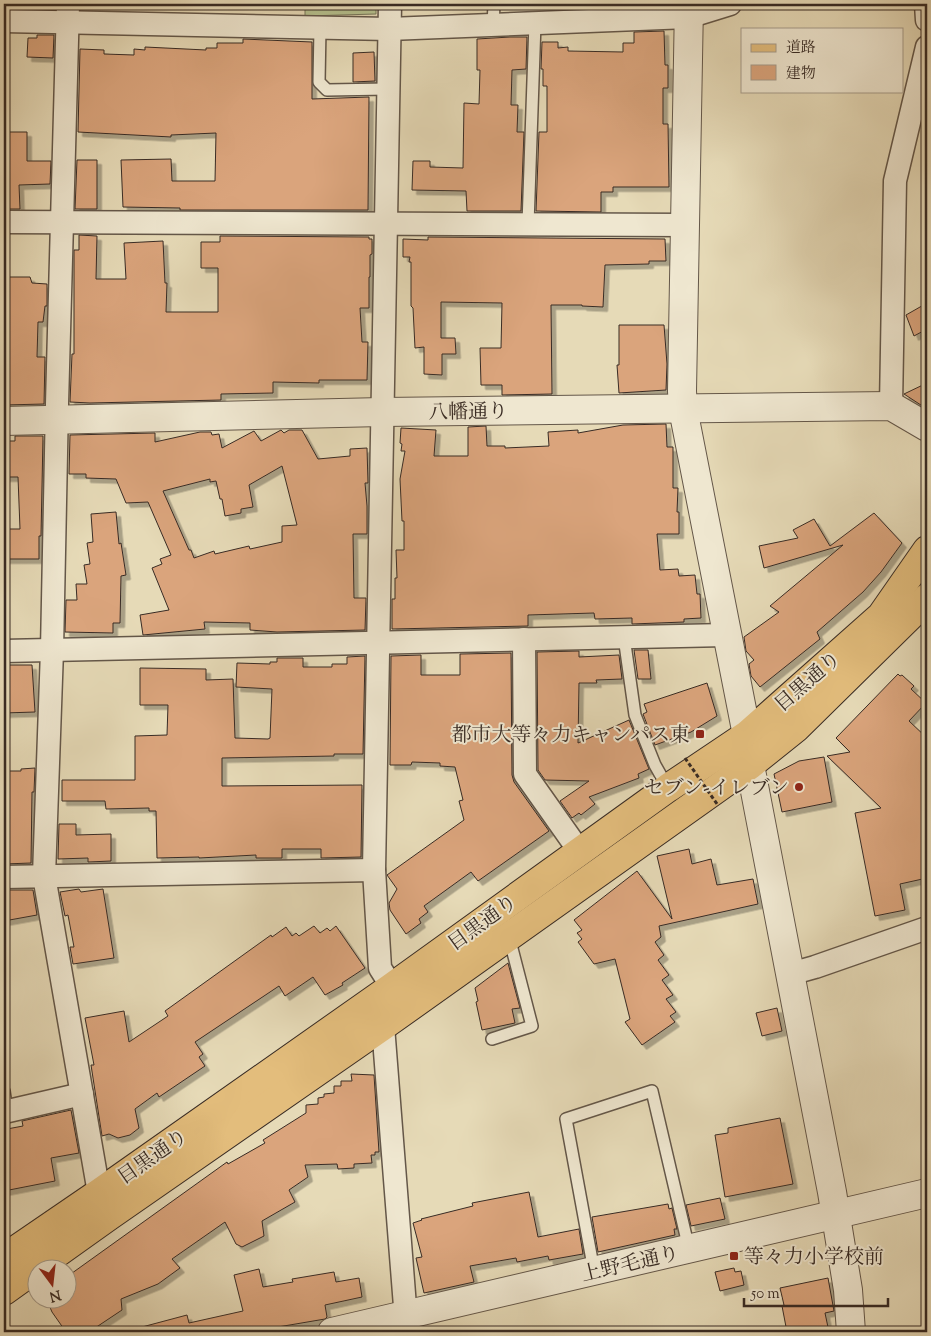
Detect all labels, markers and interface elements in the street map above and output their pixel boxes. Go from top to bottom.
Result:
legend [741,28,904,92]
text: 道路 [786,38,816,59]
text: 建物 [786,64,816,85]
street label: 八幡通り [428,398,508,429]
street label: 目黒通り [769,646,848,720]
place label: 都市大等々力キャンパス東 [451,722,690,751]
marker: 都市大等々力キャンパス東 [694,728,706,740]
place label: セブン-イレブン [644,775,789,804]
marker: セブン-イレブン [793,781,805,793]
street label: 目黒通り [443,889,524,959]
street label: 目黒通り [112,1123,195,1193]
street label: 上野毛通り [579,1240,683,1291]
place label: 等々力小学校前 [744,1244,884,1273]
marker: 等々力小学校前 [728,1250,740,1262]
north arrow [28,1258,78,1308]
scale bar [744,1276,887,1308]
text: N [47,1284,63,1306]
text: 50 m [750,1284,780,1305]

